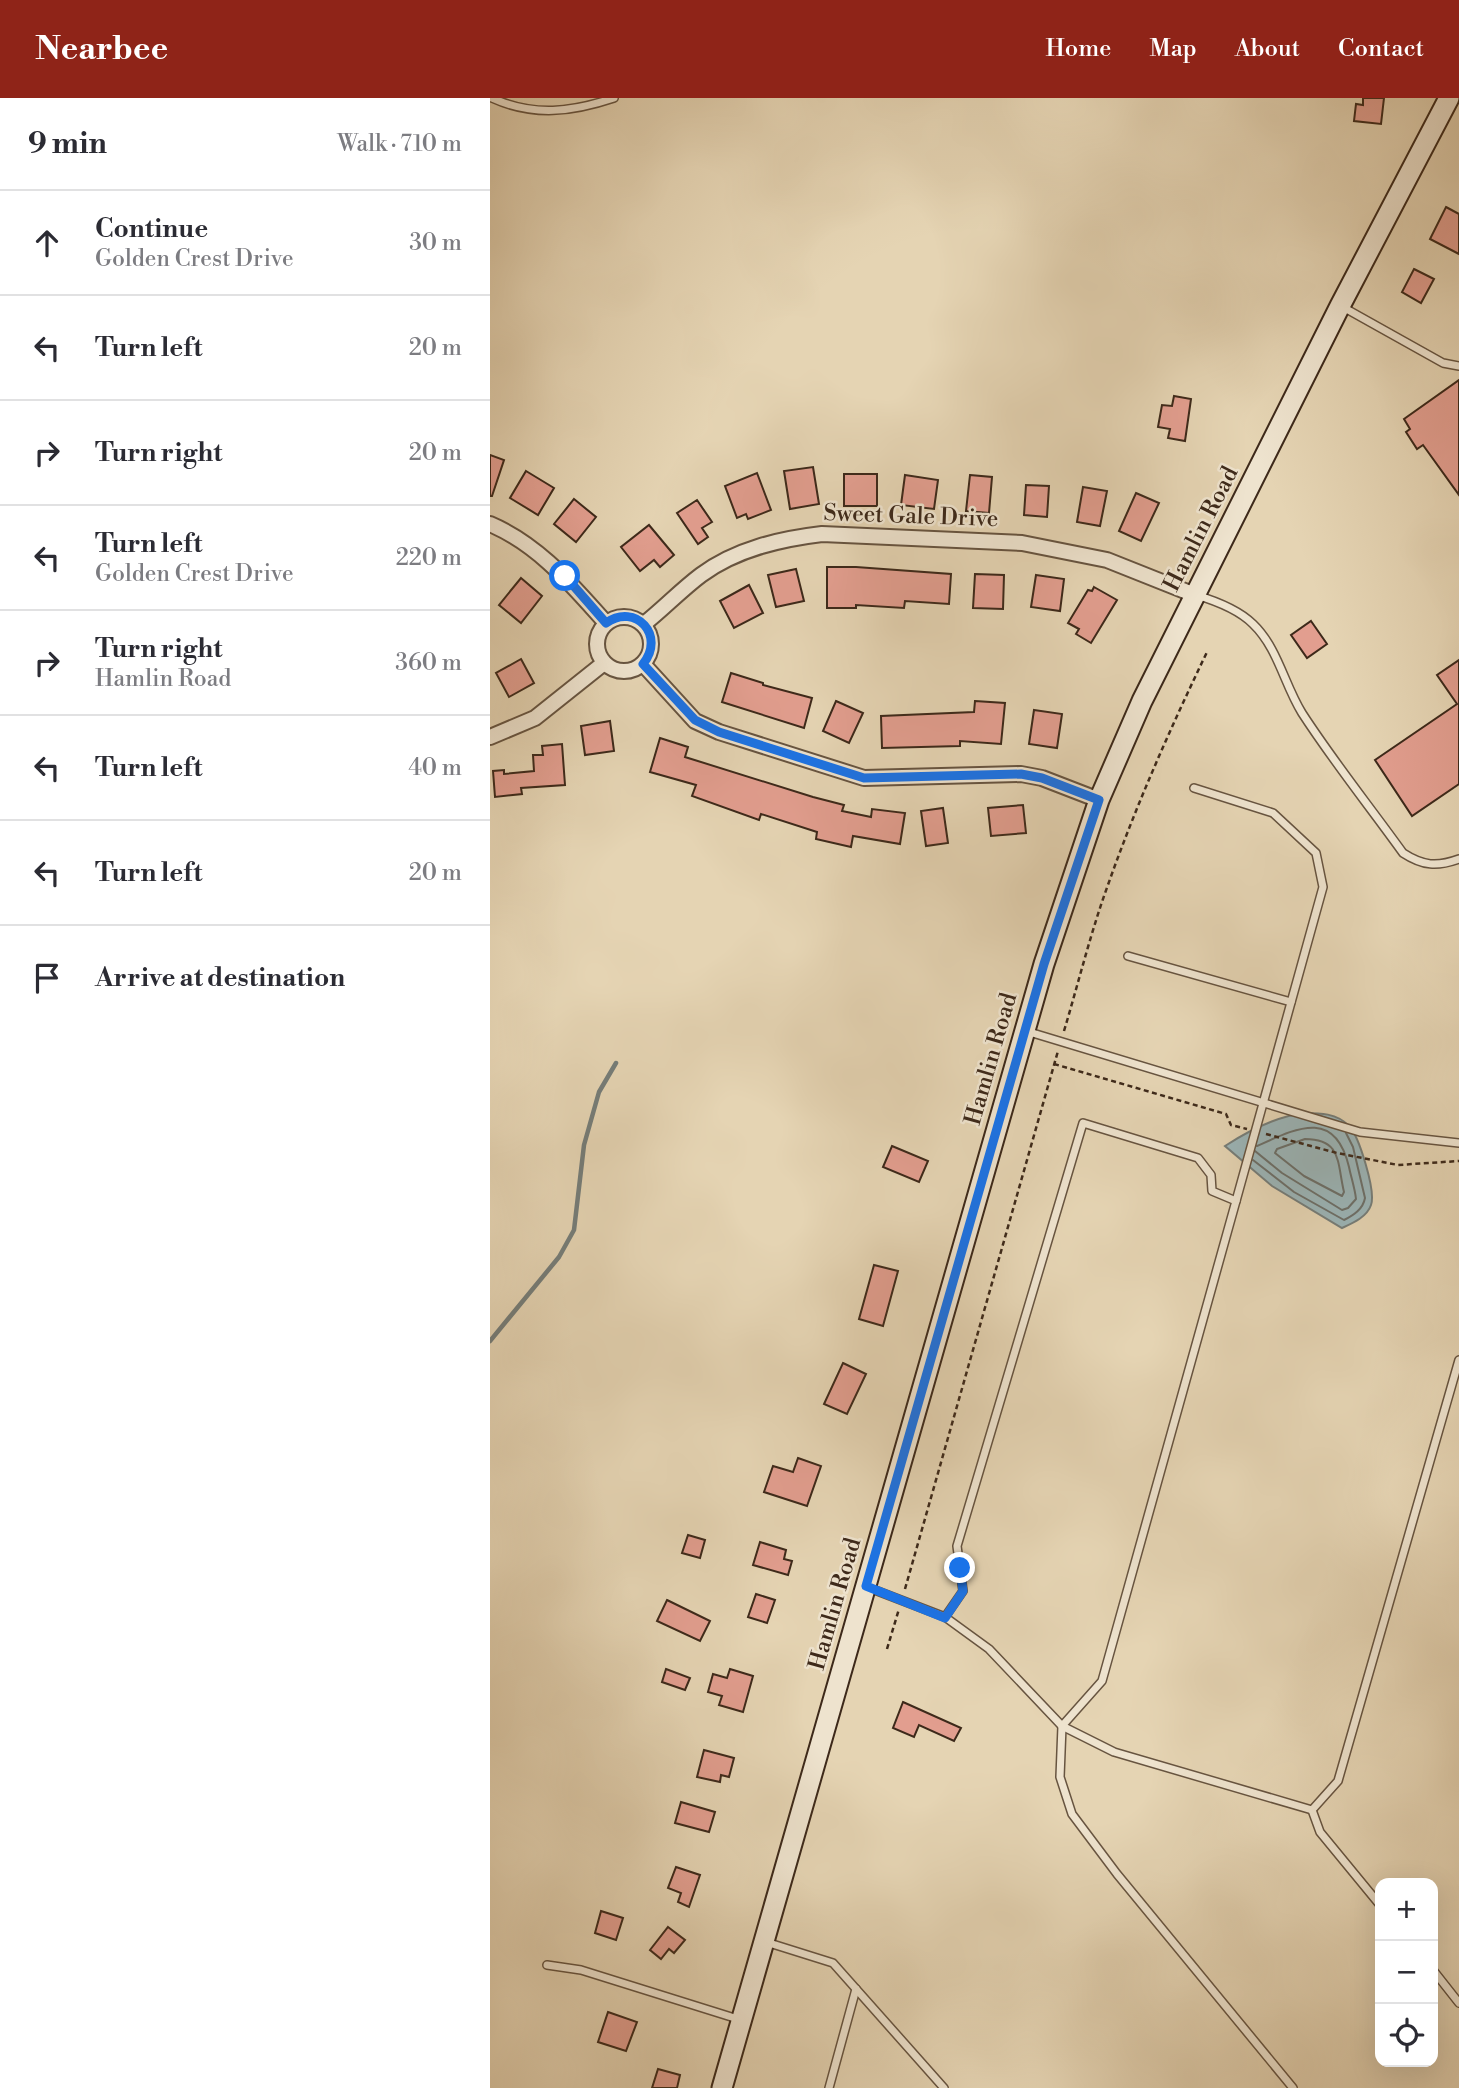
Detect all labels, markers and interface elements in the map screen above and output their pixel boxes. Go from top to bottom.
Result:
text: Nearbee [35,29,168,70]
text: Home [1046,34,1111,64]
text: Map [1149,34,1197,64]
text: About [1235,34,1300,64]
text: Contact [1338,34,1424,64]
text: 9 min [28,125,107,163]
text: Walk · 710 m [337,130,462,158]
text: Continue [95,213,208,245]
icon: ahead [28,224,66,262]
text: 30 m [409,229,462,257]
text: Golden Crest Drive [95,245,294,273]
icon: left [28,329,66,367]
text: Turn left [95,332,203,364]
text: 20 m [409,334,462,362]
icon: right [28,434,66,472]
text: Turn right [95,437,223,469]
text: 20 m [409,439,462,467]
street label: Hamlin Road [1158,462,1244,596]
street label: Sweet Gale Drive [823,499,999,533]
text: Turn left [95,528,203,560]
icon: left [28,539,66,577]
text: 220 m [396,544,462,572]
text: Golden Crest Drive [95,560,294,588]
route start [549,560,580,591]
text: Turn right [95,633,223,665]
icon: right [28,644,66,682]
text: 360 m [395,649,462,677]
text: Hamlin Road [95,665,231,693]
icon: left [28,749,66,787]
text: Turn left [95,752,203,784]
text: 40 m [408,754,462,782]
icon: left [28,854,66,892]
text: Turn left [95,857,203,889]
text: 20 m [409,859,462,887]
icon: arrive [28,959,66,997]
text: Arrive at destination [95,962,345,994]
street label: Hamlin Road [959,990,1023,1128]
street label: Hamlin Road [803,1535,867,1673]
route end [944,1552,975,1583]
map controls [1375,1878,1438,2067]
button: + [1375,1878,1438,1941]
button: − [1375,1941,1438,2004]
button: locate [1375,2004,1438,2067]

